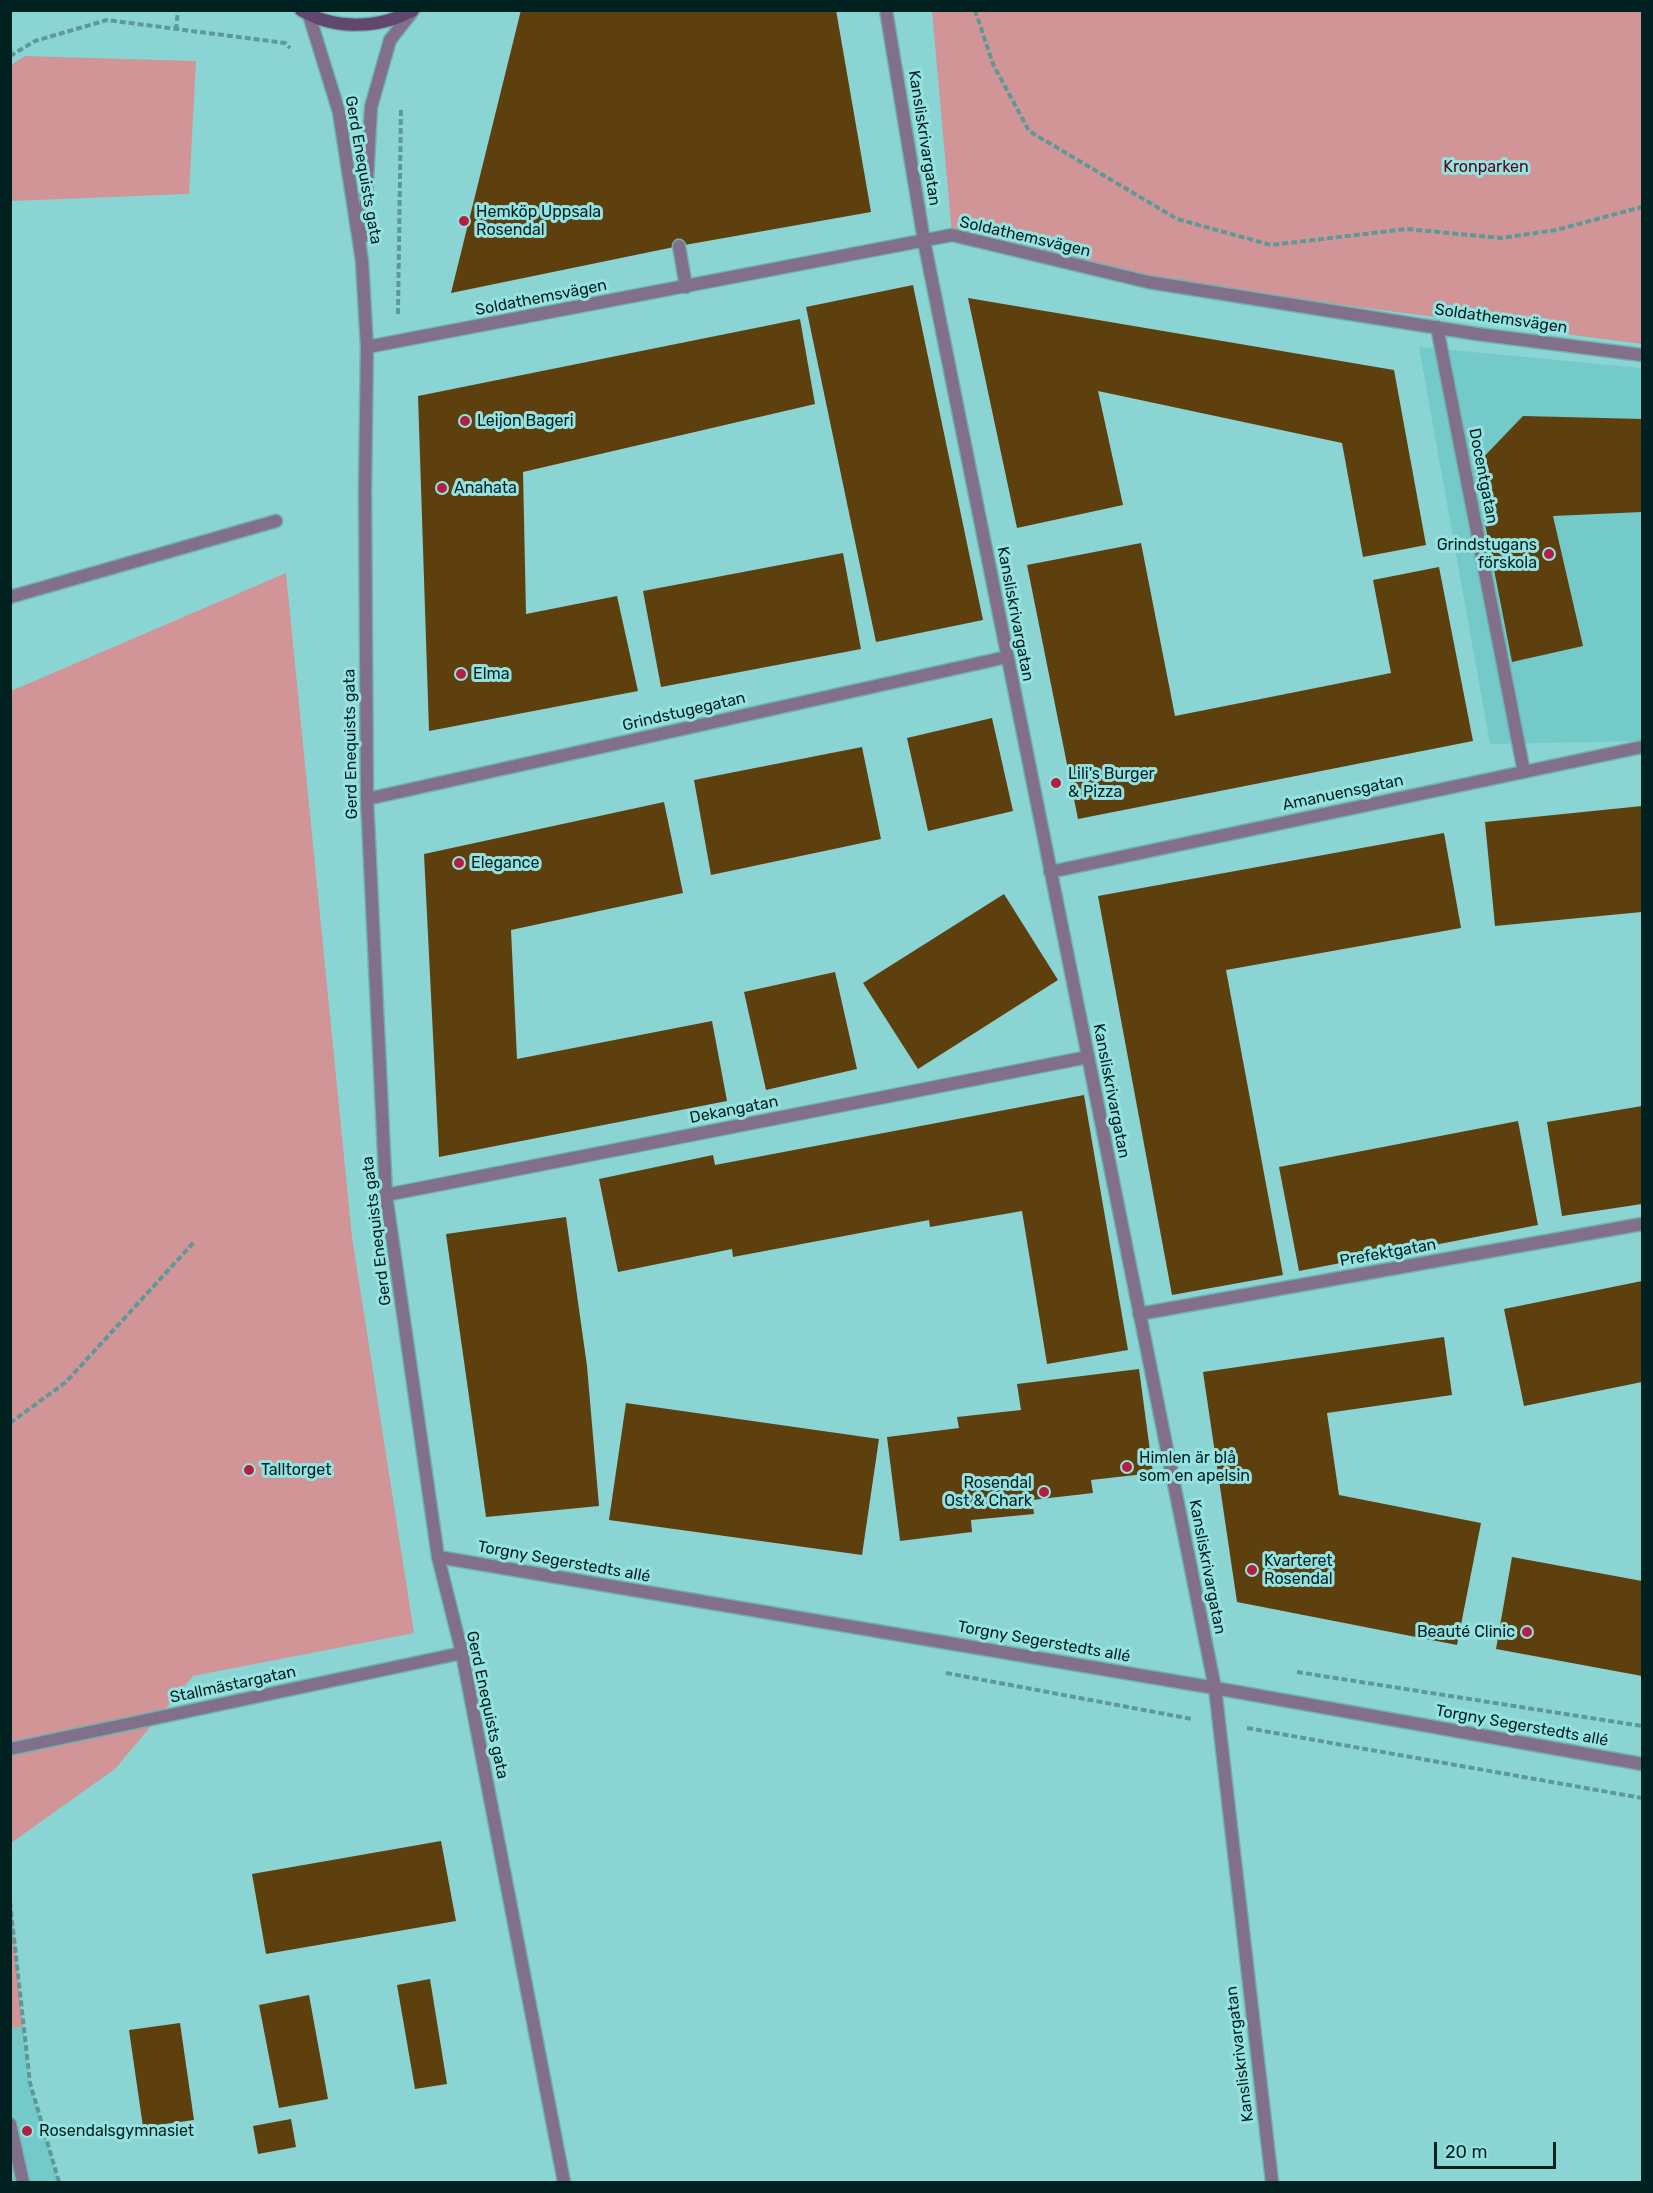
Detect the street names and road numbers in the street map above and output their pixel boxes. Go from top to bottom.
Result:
street label: Kansliskrivargatan [904,69,944,207]
street label: Gerd Enequists gata [340,94,386,246]
street label: Soldathemsvägen [958,213,1092,261]
street label: Soldathemsvägen [473,276,609,320]
street label: Soldathemsvägen [1433,300,1569,338]
street label: Docentgatan [1464,427,1502,525]
street label: Kansliskrivargatan [993,545,1037,683]
street label: Gerd Enequists gata [340,669,362,819]
street label: Grindstugegatan [621,689,747,735]
street label: Amanuensgatan [1281,771,1405,815]
street label: Kansliskrivargatan [1089,1022,1133,1160]
street label: Dekangatan [688,1092,780,1128]
street label: Gerd Enequists gata [358,1155,396,1307]
street label: Prefektgatan [1338,1235,1438,1271]
street label: Kansliskrivargatan [1185,1498,1229,1636]
street label: Torgny Segerstedts allé [476,1537,652,1587]
street label: Torgny Segerstedts allé [956,1617,1132,1667]
street label: Gerd Enequists gata [462,1629,512,1781]
street label: Stallmästargatan [168,1662,298,1708]
street label: Torgny Segerstedts allé [1434,1701,1610,1751]
street label: Kansliskrivargatan [1222,1985,1258,2123]

